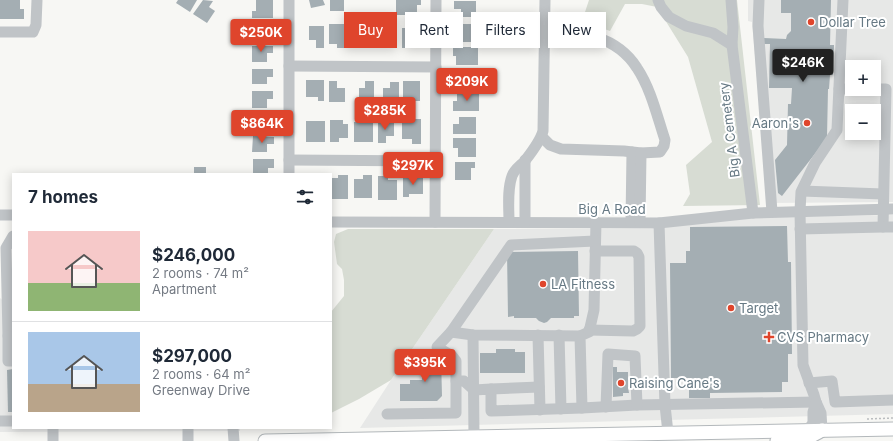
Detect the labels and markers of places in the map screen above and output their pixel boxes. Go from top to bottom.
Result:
place label: Dollar Tree [819,14,886,30]
marker: Dollar Tree [806,17,816,27]
pin: $250K [233,19,289,53]
pin: $246K [775,49,831,83]
pin: $209K [439,68,495,102]
pin: $285K [357,97,413,131]
pin: $864K [234,110,290,144]
place label: Aaron's [752,115,799,131]
marker: Aaron's [802,118,812,128]
pin: $297K [385,152,441,186]
place label: LA Fitness [551,276,615,292]
marker: LA Fitness [538,279,548,289]
place label: Target [739,300,778,316]
marker: Target [726,303,736,313]
place label: CVS Pharmacy [777,329,869,345]
marker: CVS Pharmacy [764,332,774,342]
pin: $395K [397,349,453,383]
place label: Raising Cane's [629,375,720,391]
marker: Raising Cane's [616,378,626,388]

